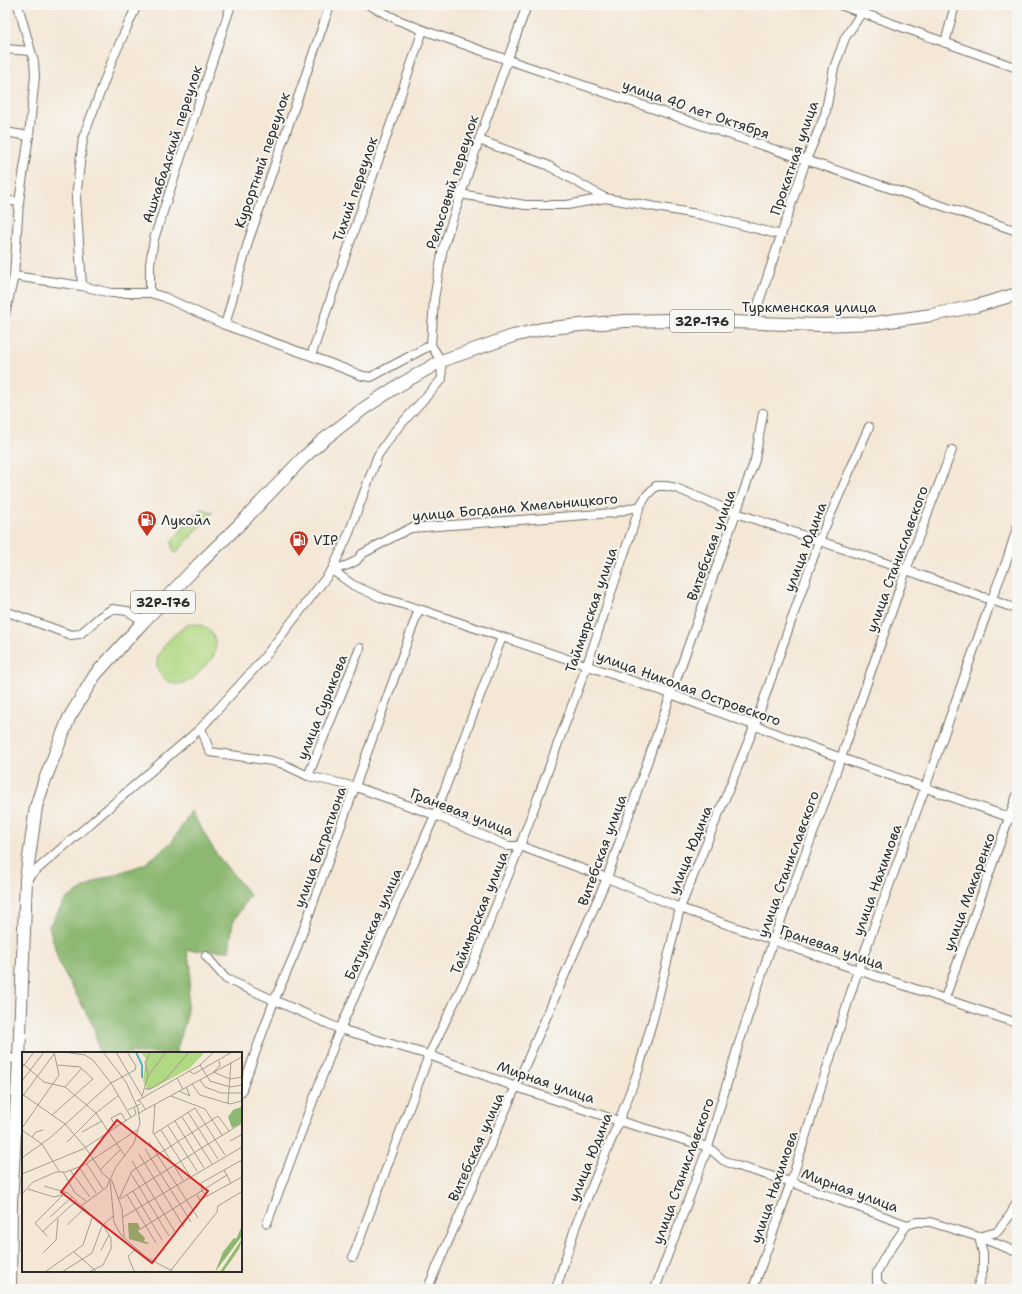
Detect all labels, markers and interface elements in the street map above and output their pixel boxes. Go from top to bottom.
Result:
street label: Ашхабадский переулок [138,62,206,225]
street label: улица 40 лет Октября [620,75,772,143]
street label: Курортный переулок [230,89,294,230]
street label: Прокатная улица [766,98,822,218]
street label: Рельсовый переулок [422,112,482,252]
street label: Тихий переулок [329,134,382,244]
street label: Туркменская улица [742,298,877,316]
road number: 32Р-176 [670,310,734,332]
street label: улица Станиславского [862,483,932,635]
street label: Витебская улица [683,487,740,603]
street label: улица Богдана Хмельницкого [411,489,619,525]
street label: улица Юдина [780,499,830,594]
fuel station icon: Лукойл [136,509,158,537]
place label: Лукойл [161,511,211,529]
fuel station icon: VIP [288,529,310,557]
place label: VIP [313,531,338,549]
street label: Таймырская улица [561,545,621,675]
road number: 32Р-176 [131,591,195,613]
street label: улица Николая Островского [594,646,784,730]
street label: улица Сурикова [293,651,351,762]
street label: улица Багратиона [290,784,350,910]
street label: Граневая улица [408,784,516,840]
street label: улица Станиславского [753,788,823,940]
street label: Витебская улица [574,792,631,908]
street label: улица Юдина [664,803,716,897]
street label: улица Нахимова [848,821,906,938]
street label: улица Макаренко [939,830,999,954]
street label: Таймырская улица [446,849,512,977]
street label: Батумская улица [340,865,406,983]
street label: Граневая улица [777,921,887,973]
inset map [22,1052,242,1272]
street label: Мирная улица [495,1057,597,1107]
street label: Витебская улица [444,1090,508,1204]
street label: улица Станиславского [648,1095,718,1247]
street label: улица Юдина [564,1110,616,1204]
street label: улица Нахимова [746,1128,802,1246]
street label: Мирная улица [799,1164,901,1216]

